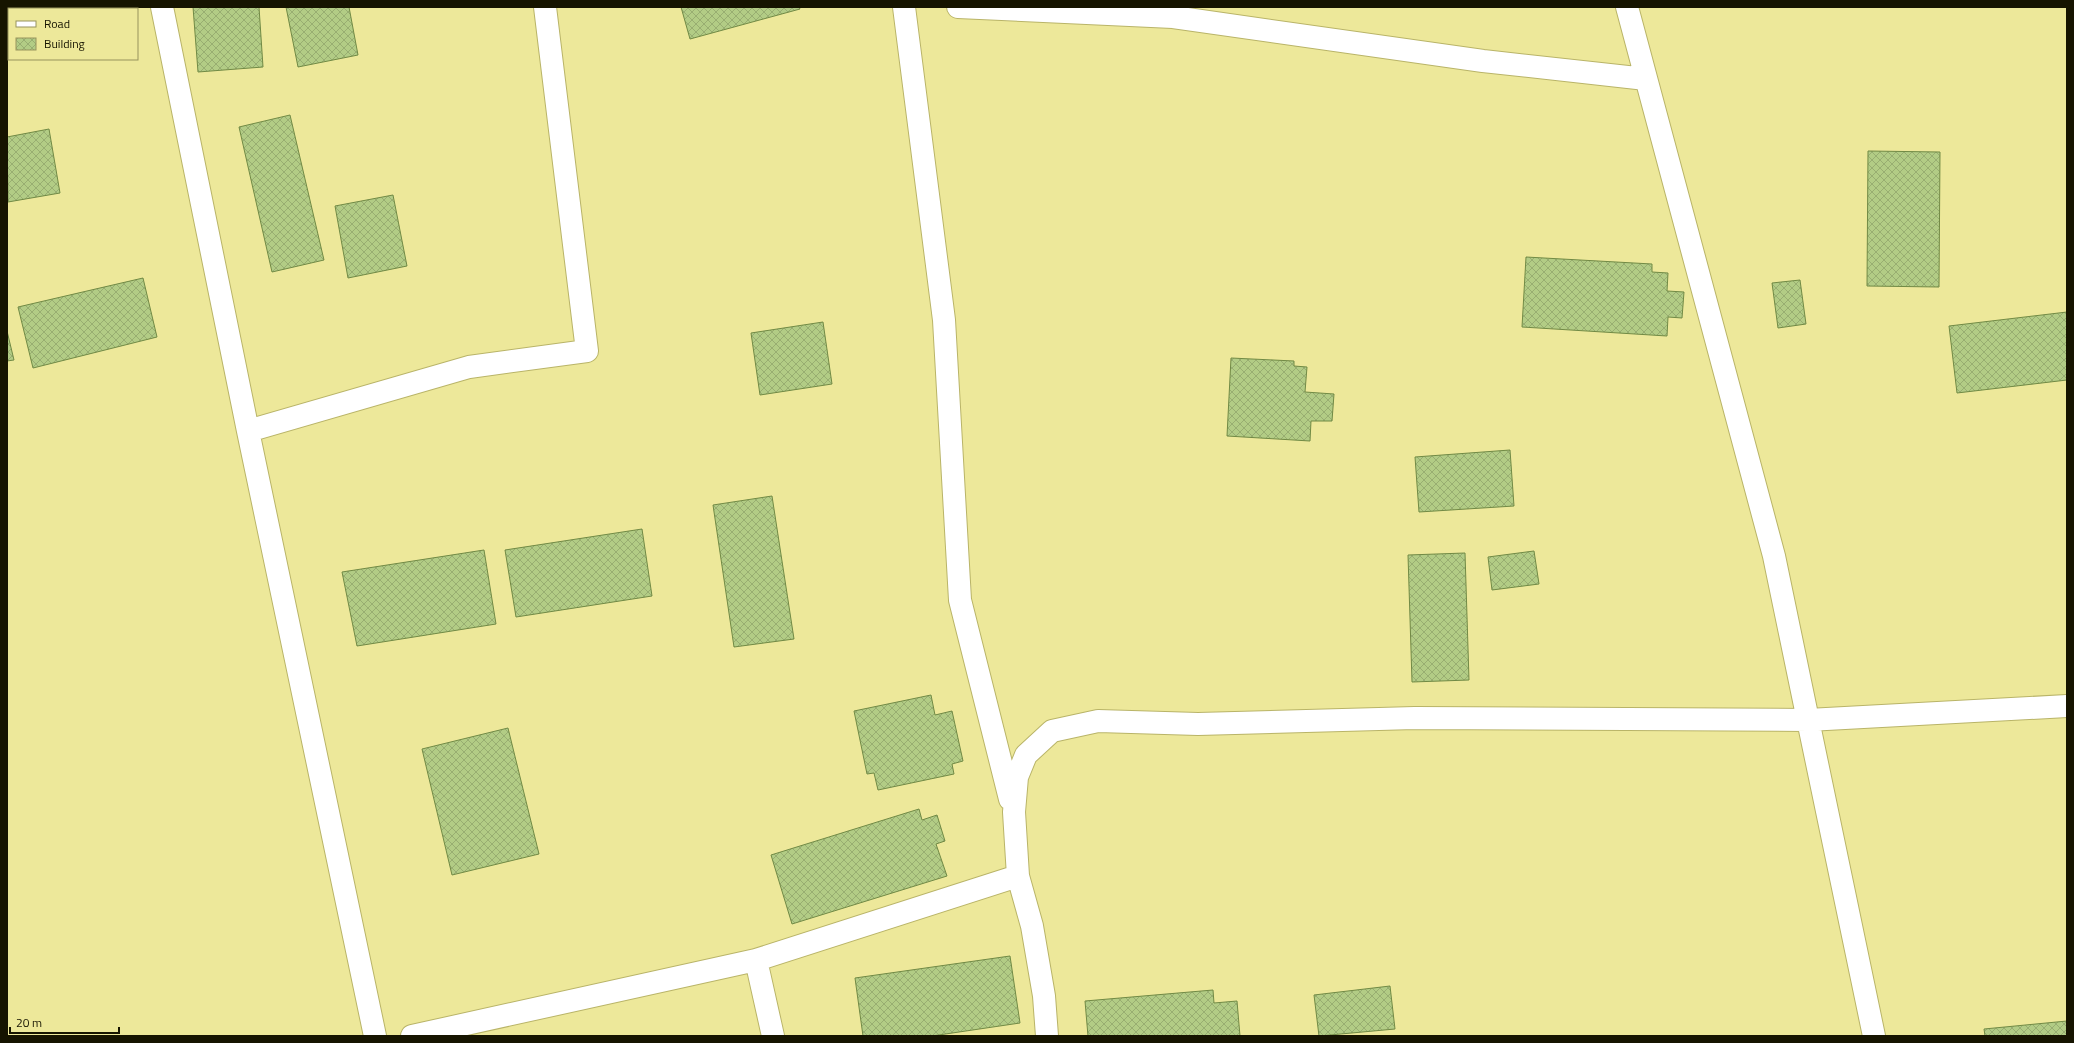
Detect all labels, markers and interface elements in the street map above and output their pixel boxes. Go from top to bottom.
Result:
legend [8,8,138,60]
text: Road [44,14,70,33]
text: Building [44,34,85,53]
scale bar [10,1009,119,1035]
text: 20 m [16,1013,42,1032]

